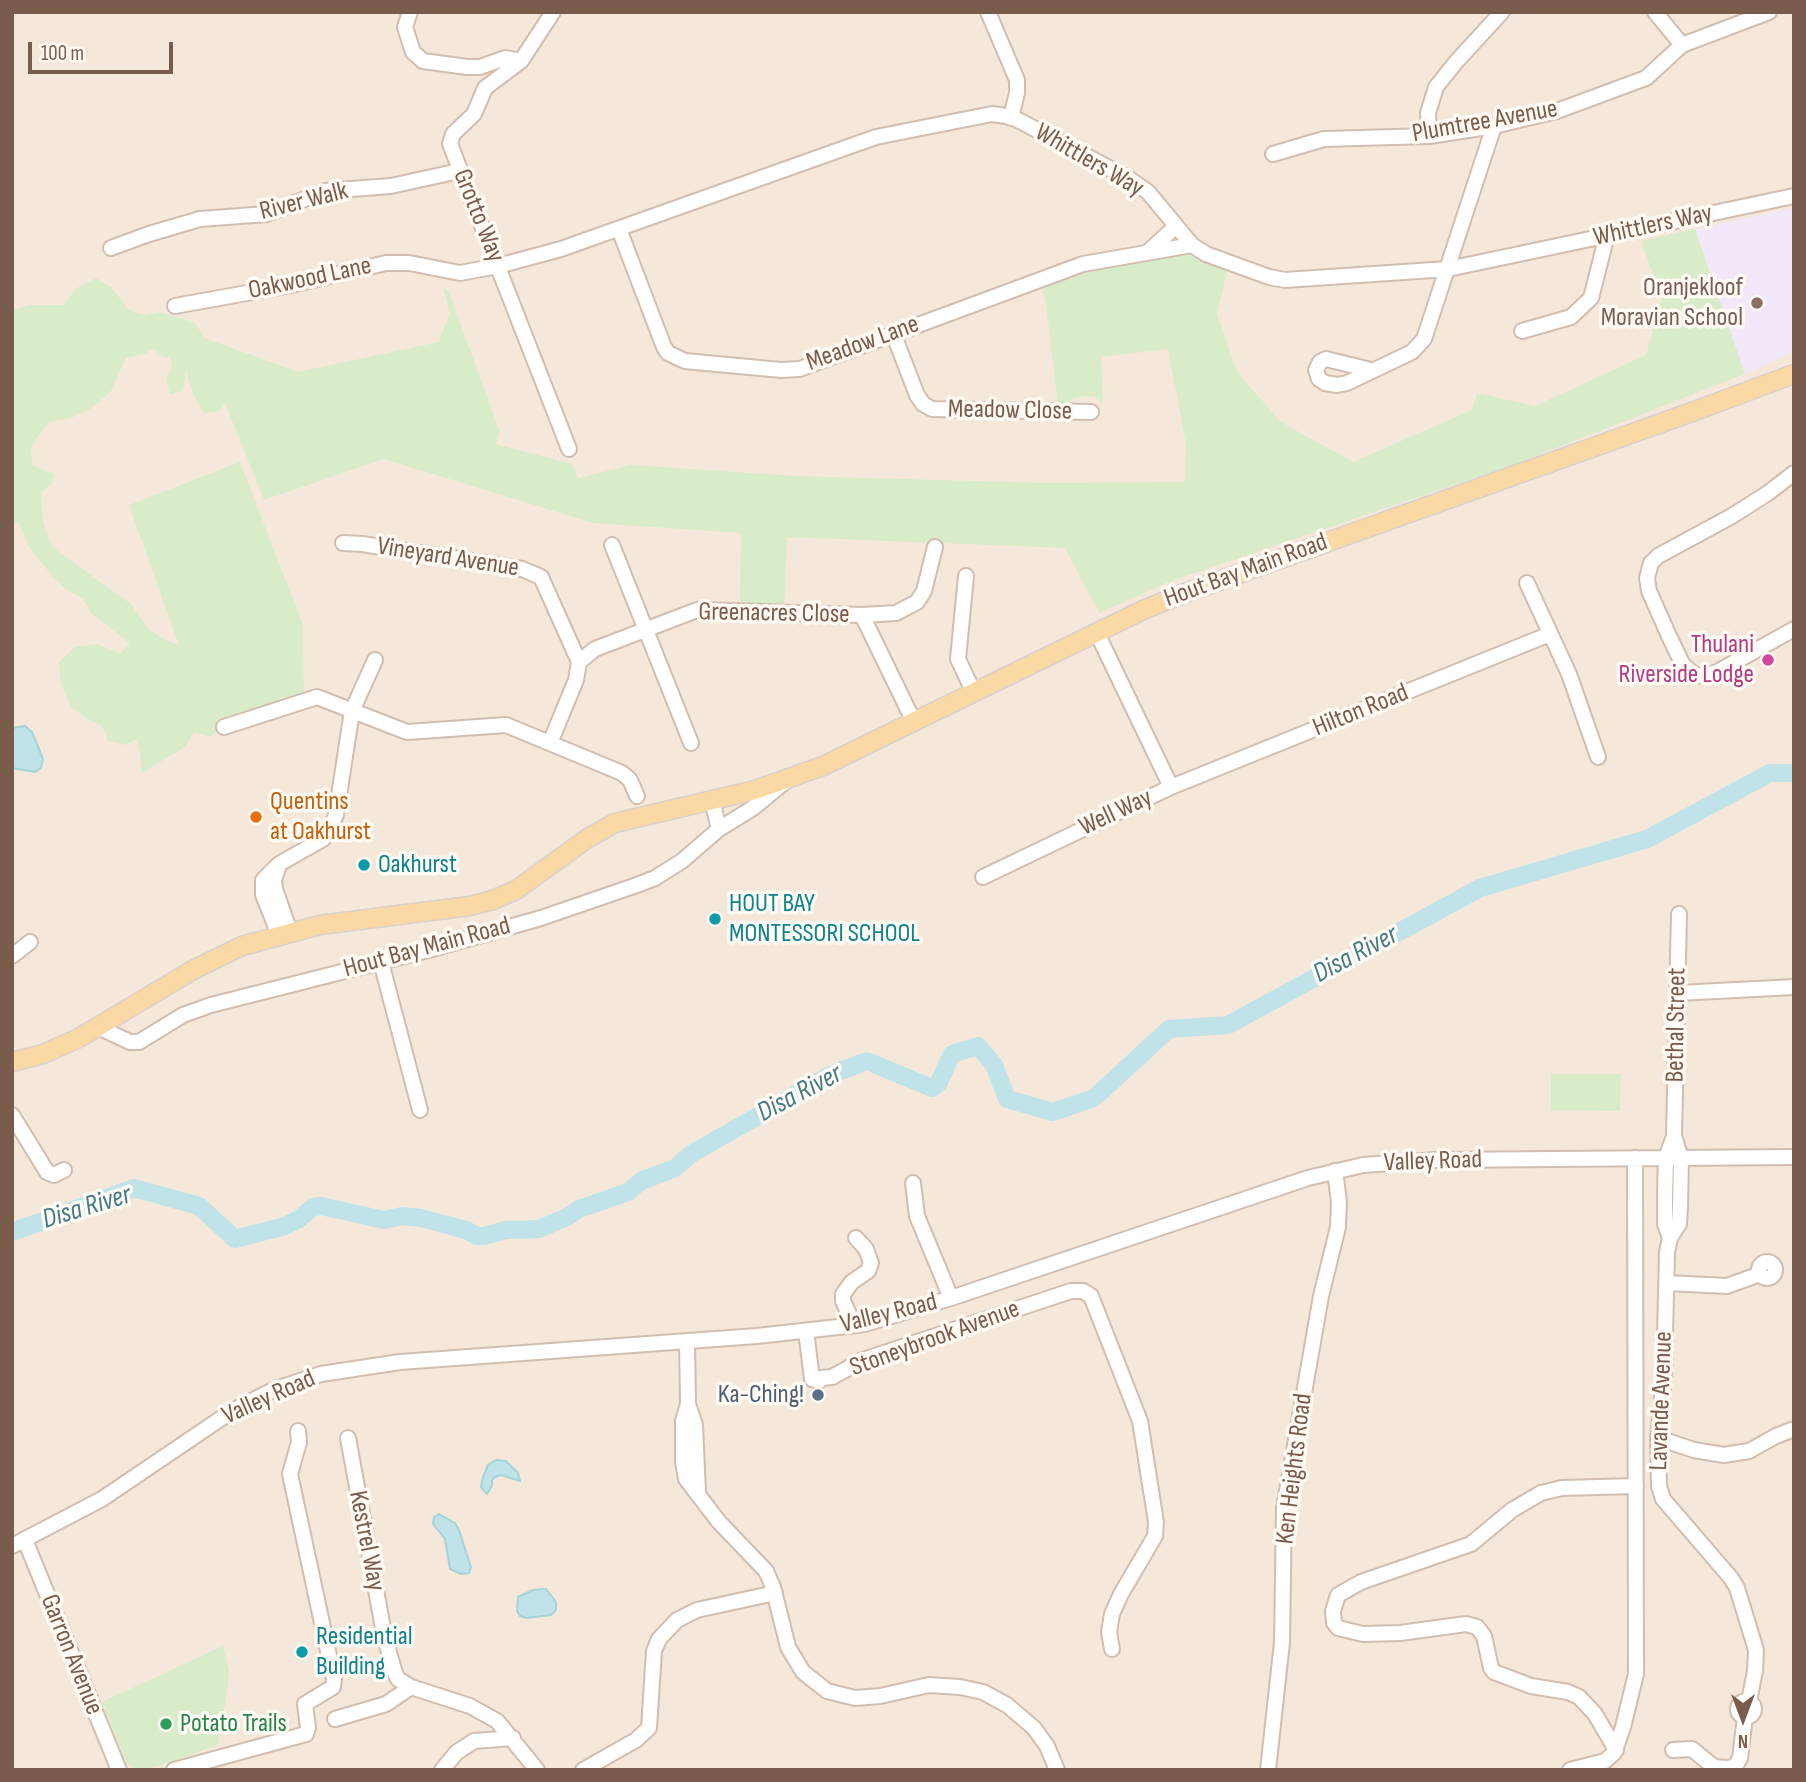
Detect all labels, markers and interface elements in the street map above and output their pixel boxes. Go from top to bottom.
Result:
scale bar [32,28,177,72]
text: 100 m [41,41,84,66]
street label: Plumtree Avenue [1410,94,1560,150]
street label: Whittlers Way [1029,117,1149,205]
street label: Grotto Way [445,165,511,267]
street label: River Walk [257,176,351,228]
street label: Whittlers Way [1591,198,1715,254]
street label: Oakwood Lane [246,251,374,307]
place label: Oranjekloof Moravian School [1601,272,1743,334]
marker: Oranjekloof Moravian School [1749,295,1765,311]
street label: Meadow Lane [803,309,923,379]
street label: Meadow Close [948,394,1072,428]
street label: Hout Bay Main Road [1160,527,1332,615]
street label: Vineyard Avenue [375,531,521,585]
street label: Greenacres Close [698,597,850,631]
place label: Thulani Riverside Lodge [1618,629,1754,690]
marker: Thulani Riverside Lodge [1760,652,1776,668]
street label: Hilton Road [1309,678,1413,744]
street label: Well Way [1075,783,1157,843]
place label: Quentins at Oakhurst [270,786,371,848]
marker: Quentins at Oakhurst [248,809,264,825]
place label: Oakhurst [378,849,457,881]
marker: Oakhurst [356,857,372,873]
place label: HOUT BAY MONTESSORI SCHOOL [729,888,920,950]
street label: Hout Bay Main Road [340,911,514,985]
marker: HOUT BAY MONTESSORI SCHOOL [707,911,723,927]
water label: Disa River [1308,919,1404,991]
street label: Bethal Street [1660,967,1694,1083]
water label: Disa River [752,1058,848,1130]
street label: Valley Road [1383,1145,1483,1179]
water label: Disa River [39,1179,135,1237]
street label: Valley Road [838,1287,940,1341]
street label: Stoneybrook Avenue [846,1294,1024,1384]
street label: Lavande Avenue [1644,1331,1680,1471]
street label: Valley Road [218,1364,320,1432]
place label: Ka-Ching! [718,1379,804,1411]
marker: Ka-Ching! [810,1387,826,1403]
street label: Ken Heights Road [1270,1392,1320,1546]
street label: Kestrel Way [341,1488,391,1594]
street label: Garron Avenue [33,1590,109,1720]
place label: Residential Building [316,1621,413,1682]
marker: Residential Building [294,1644,310,1660]
north arrow [1708,1684,1778,1754]
place label: Potato Trails [180,1708,287,1740]
marker: Potato Trails [158,1716,174,1732]
text: N [1738,1729,1748,1752]

